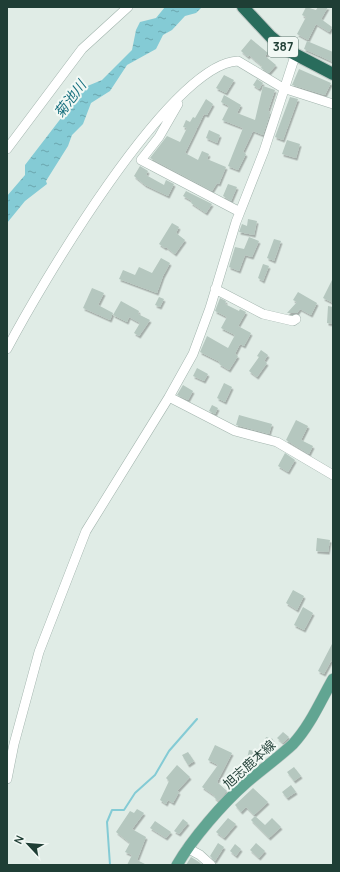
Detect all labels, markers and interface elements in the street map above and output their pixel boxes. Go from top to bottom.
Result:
road number: 387 [268,37,298,57]
water label: 菊池川 [49,75,91,121]
street label: 旭志鹿本線 [219,736,279,792]
north arrow [8,824,48,864]
text: N [10,832,27,846]

